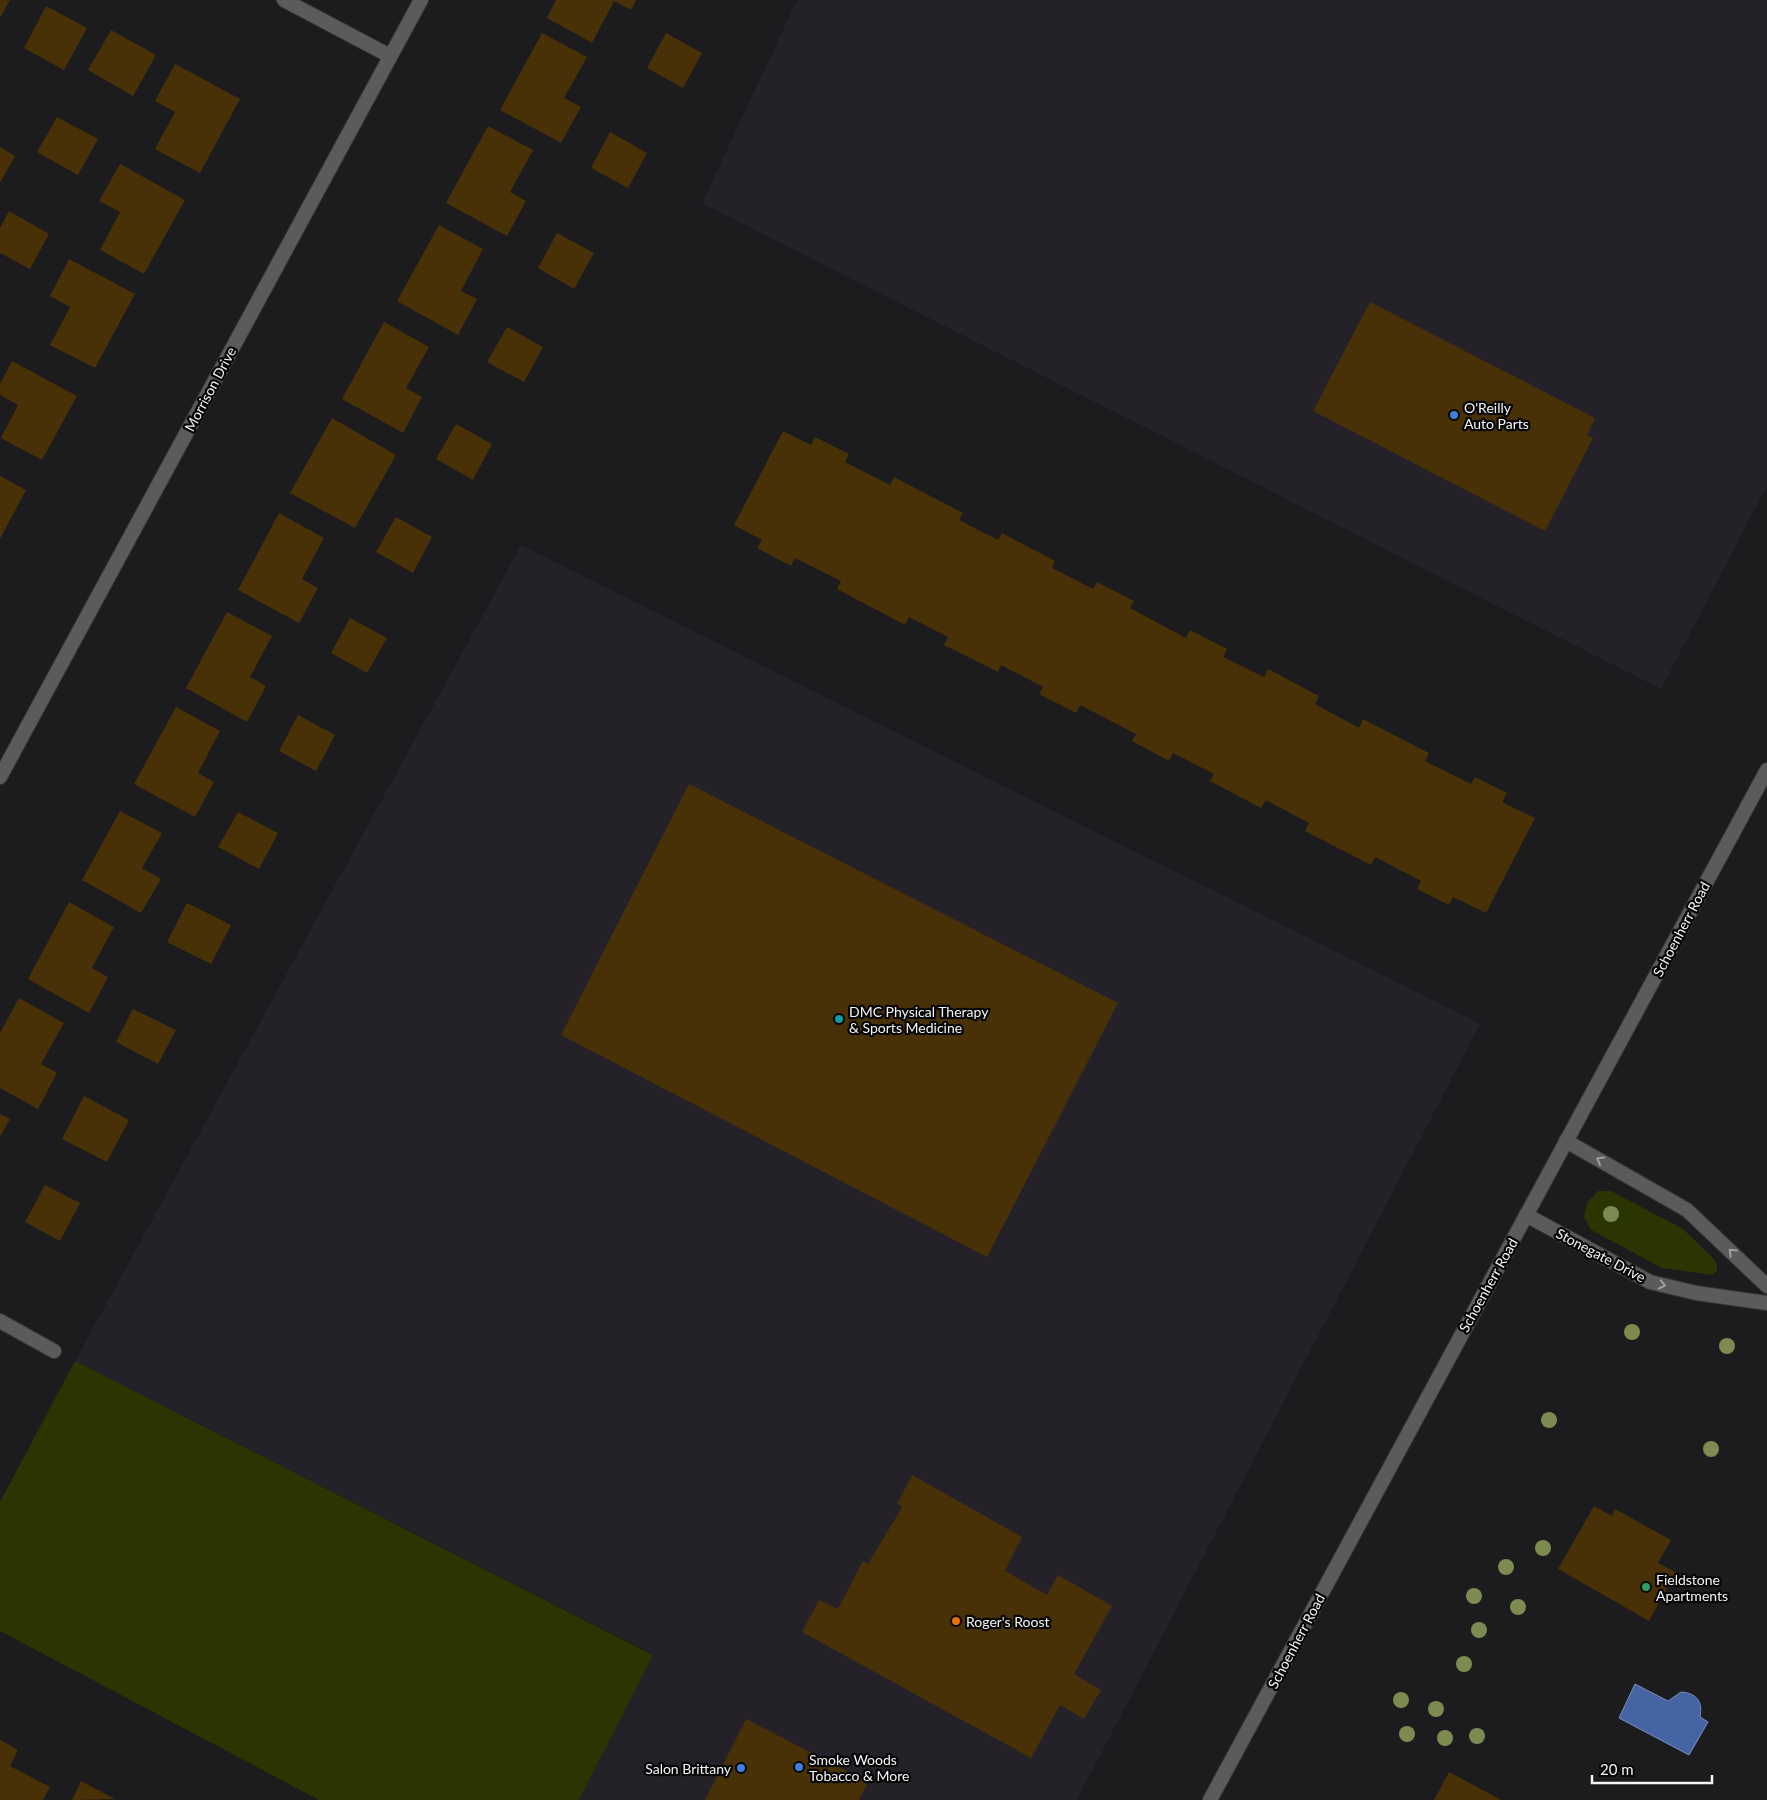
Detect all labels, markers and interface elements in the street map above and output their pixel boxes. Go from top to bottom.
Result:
street label: Morrison Drive [181,344,239,434]
place label: O'Reilly Auto Parts [1464,399,1529,432]
marker: O'Reilly Auto Parts [1448,409,1460,421]
street label: Schoenherr Road [1649,879,1713,979]
place label: DMC Physical Therapy & Sports Medicine [849,1003,989,1036]
marker: DMC Physical Therapy & Sports Medicine [833,1013,845,1025]
one-way arrow [1596,1156,1605,1166]
street label: Stonegate Drive [1553,1224,1649,1286]
street label: Schoenherr Road [1455,1235,1521,1335]
one-way arrow [1729,1249,1738,1258]
one-way arrow [1658,1279,1667,1290]
place label: Fieldstone Apartments [1656,1571,1728,1604]
marker: Fieldstone Apartments [1640,1581,1652,1593]
street label: Schoenherr Road [1264,1591,1328,1691]
place label: Roger's Roost [966,1613,1050,1630]
marker: Roger's Roost [950,1615,962,1627]
place label: Smoke Woods Tobacco & More [809,1751,909,1784]
scale bar [1592,1752,1712,1784]
place label: Salon Brittany [645,1760,732,1777]
text: 20 m [1600,1760,1634,1778]
marker: Smoke Woods Tobacco & More [793,1761,805,1773]
marker: Salon Brittany [735,1762,747,1774]

